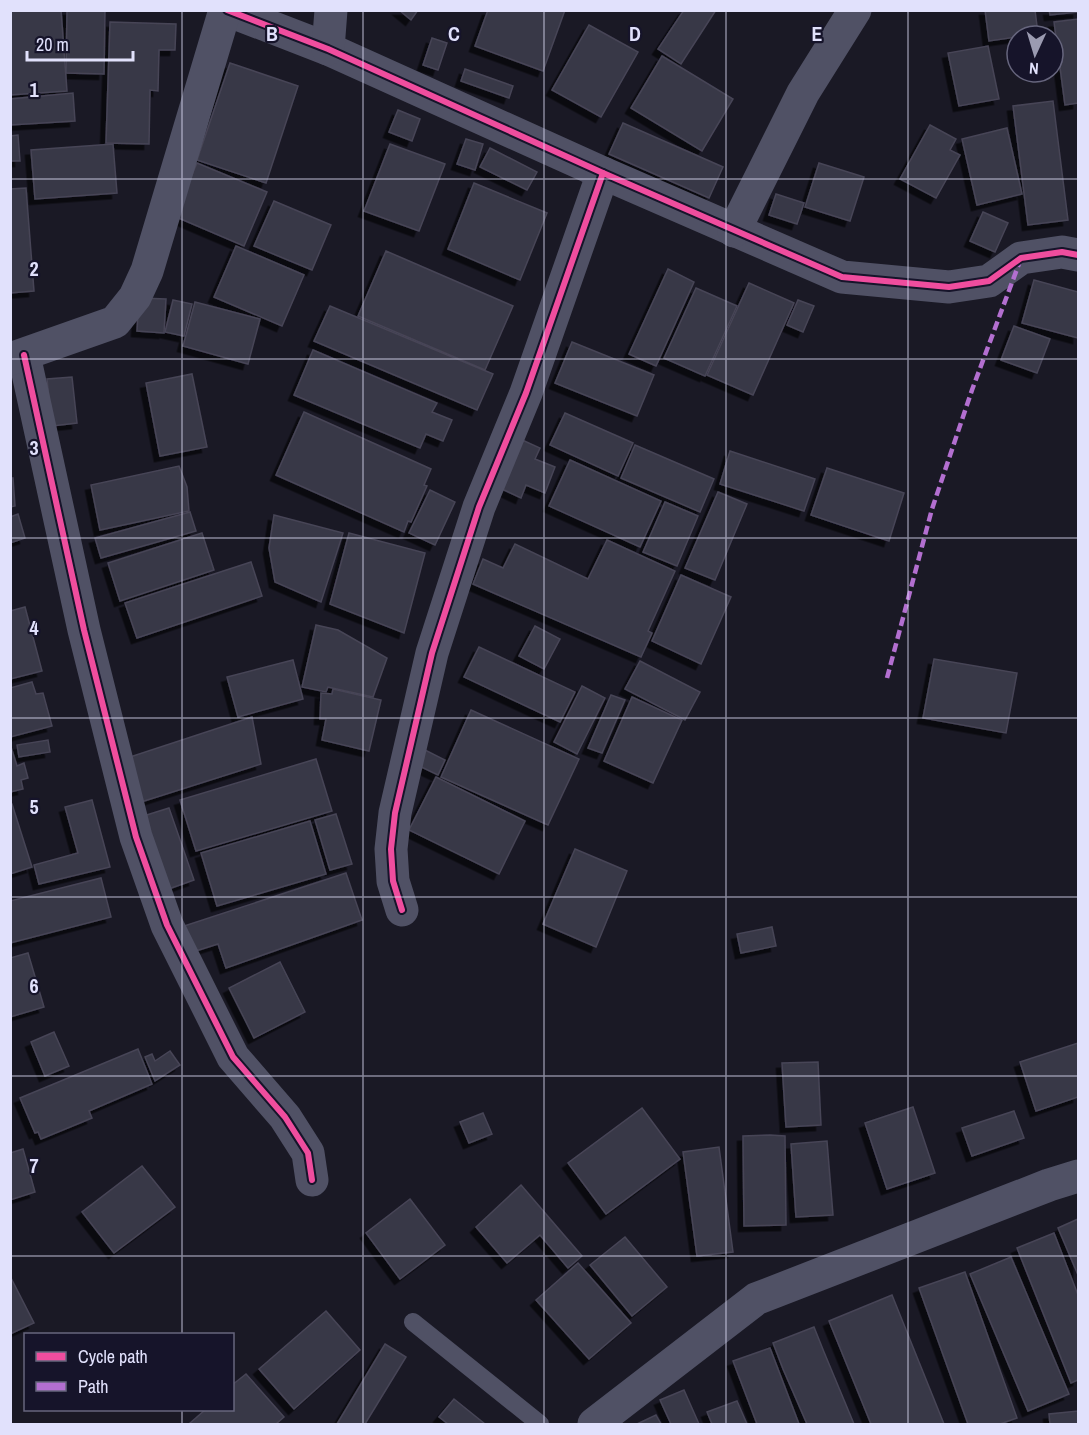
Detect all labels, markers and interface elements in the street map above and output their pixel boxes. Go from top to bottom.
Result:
text: B [266,20,278,47]
text: C [448,20,460,47]
text: D [629,20,641,47]
text: E [812,20,823,47]
scale bar [27,24,134,62]
north arrow [1005,24,1065,84]
text: 20 m [36,32,69,57]
text: N [1028,58,1039,80]
text: 1 [29,76,39,103]
text: 2 [29,255,39,282]
text: 3 [29,434,39,461]
text: 4 [29,614,39,641]
text: 5 [29,793,39,820]
text: 6 [29,972,39,999]
text: 7 [29,1152,39,1179]
legend [24,1333,234,1411]
text: Cycle path [78,1344,148,1369]
text: Path [78,1374,108,1399]

